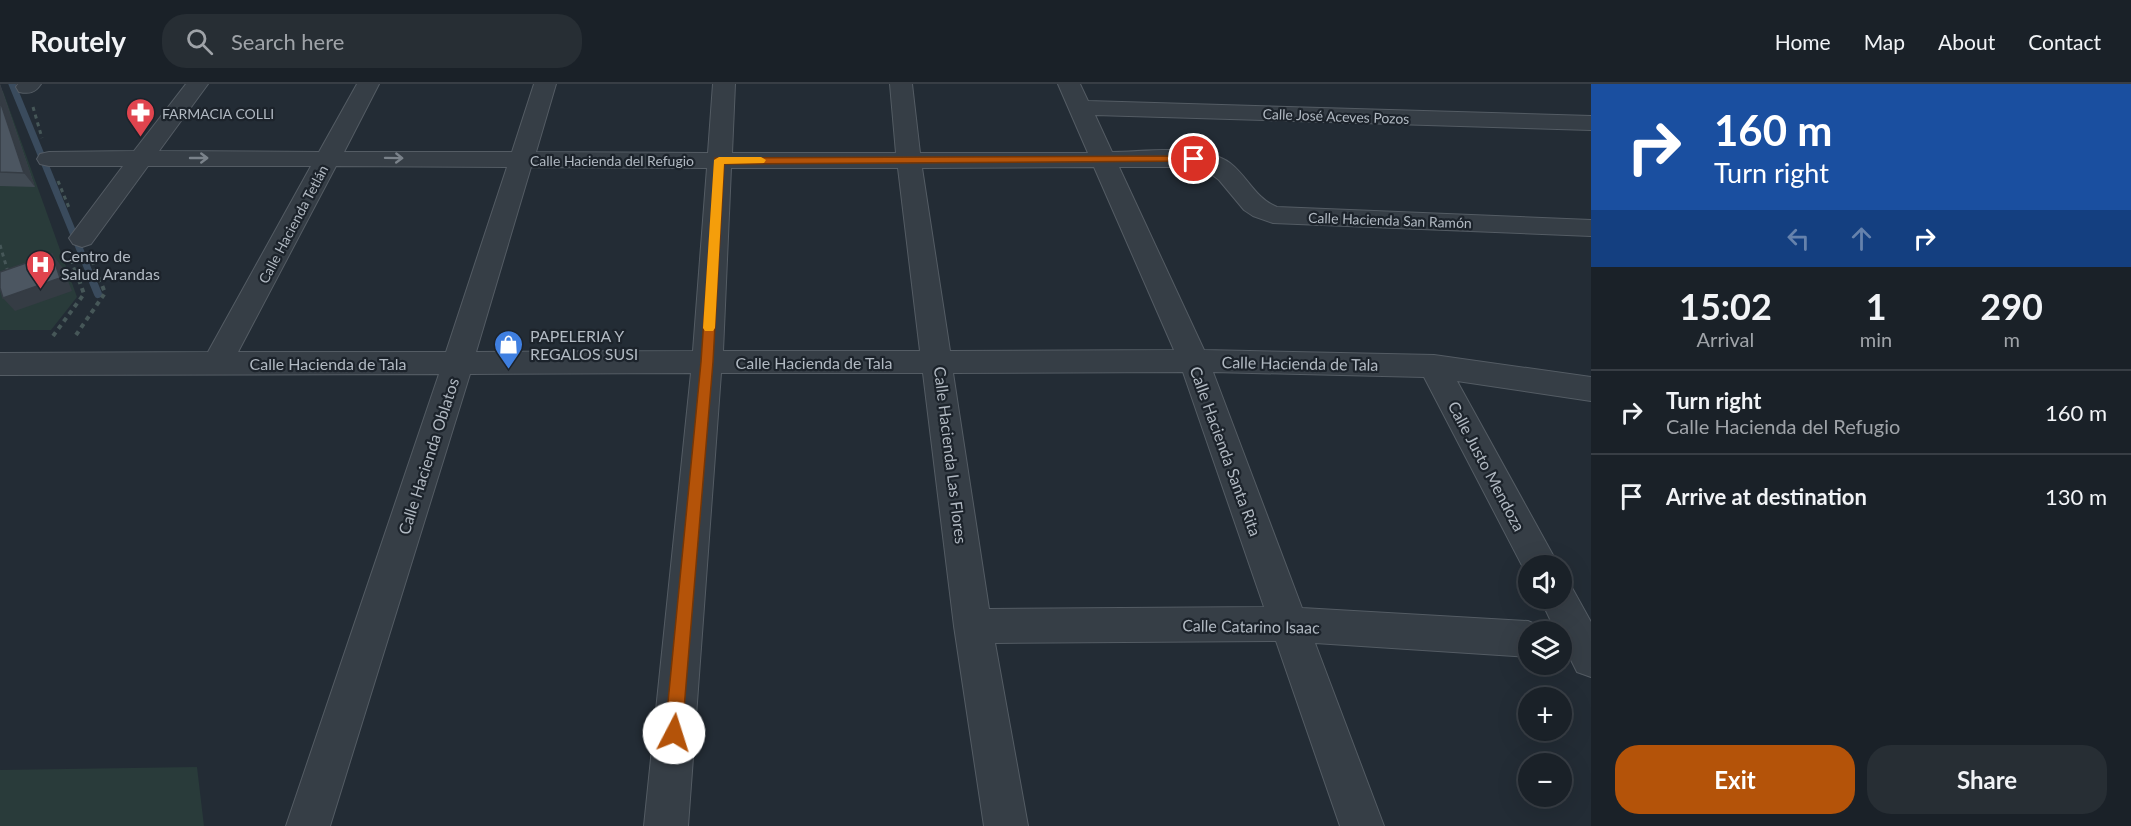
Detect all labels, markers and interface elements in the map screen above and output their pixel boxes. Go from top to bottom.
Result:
search box [162,14,582,68]
text: Routely [30,24,126,58]
icon: search [183,25,216,58]
text: Search here [231,28,344,55]
text: Home [1775,29,1831,54]
text: Map [1864,29,1905,54]
text: About [1938,29,1995,54]
text: Contact [2028,29,2101,54]
pharmacy icon: FARMACIA COLLI [125,97,157,139]
place label: FARMACIA COLLI [162,105,274,122]
street label: Calle José Aceves Pozos [1262,105,1410,127]
text: 160 m [1714,105,1832,155]
icon: right [1615,108,1693,186]
pin [1168,133,1219,184]
icon: arrive [1177,142,1210,175]
one-way arrow [188,152,208,164]
one-way arrow [383,152,403,164]
street label: Calle Hacienda del Refugio [530,152,694,169]
text: Turn right [1714,156,1829,189]
street label: Calle Hacienda Tetlán [255,162,331,286]
street label: Calle Hacienda San Ramón [1308,209,1472,231]
icon: left [1782,222,1815,255]
icon: ahead [1845,222,1878,255]
icon: right [1908,222,1941,255]
place label: Centro de Salud Arandas [61,246,160,283]
hospital icon: Centro de Salud Arandas [24,248,56,290]
text: 15:02 [1679,284,1772,328]
text: 1 [1866,284,1887,328]
text: 290 [1980,284,2043,328]
place label: PAPELERIA Y REGALOS SUSI [530,326,638,363]
text: Arrival [1697,327,1754,351]
text: min [1860,327,1892,351]
text: m [2003,327,2020,351]
shop icon: PAPELERIA Y REGALOS SUSI [493,328,525,370]
street label: Calle Hacienda de Tala [1221,352,1379,374]
street label: Calle Hacienda de Tala [736,353,892,372]
street label: Calle Hacienda de Tala [250,354,406,373]
street label: Calle Hacienda Santa Rita [1186,364,1266,538]
street label: Calle Hacienda Las Flores [931,365,971,545]
street label: Calle Hacienda Oblatos [394,375,462,537]
text: Turn right [1666,387,1761,414]
icon: right [1615,396,1648,429]
street label: Calle Justo Mendoza [1445,398,1529,534]
text: 160 m [2045,399,2107,426]
text: Calle Hacienda del Refugio [1666,414,1900,438]
icon: arrive [1615,480,1648,513]
text: Arrive at destination [1666,483,1867,510]
text: 130 m [2045,483,2107,510]
map controls [1518,555,1572,807]
button: sound [1518,555,1572,609]
street label: Calle Catarino Isaac [1182,615,1320,637]
button: layers [1518,621,1572,675]
button: + [1518,687,1572,741]
position arrow [642,701,706,765]
button: Exit [1615,745,1855,814]
button: Share [1867,745,2107,814]
button: − [1518,753,1572,807]

